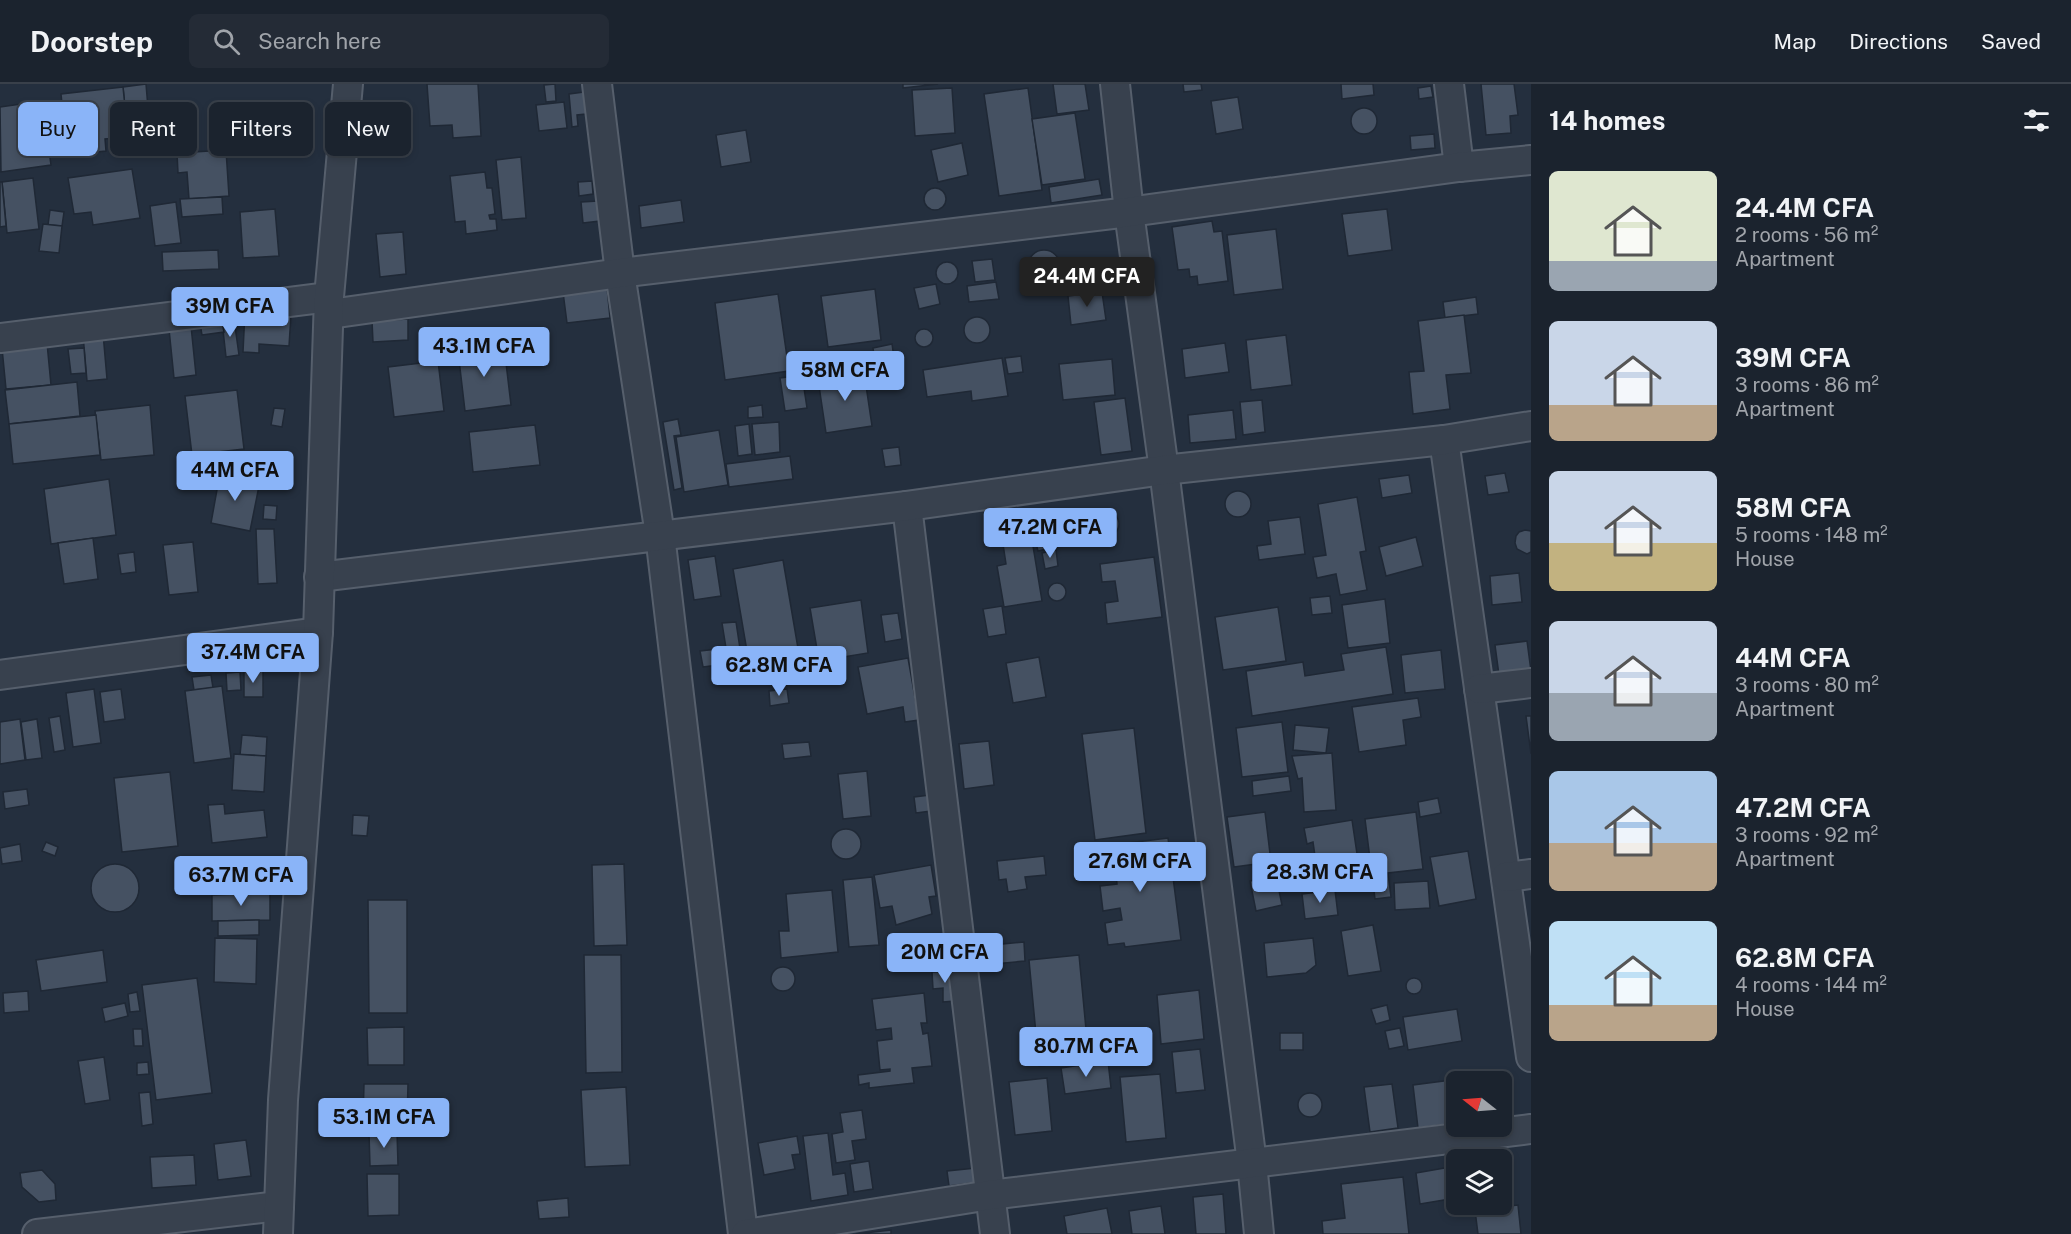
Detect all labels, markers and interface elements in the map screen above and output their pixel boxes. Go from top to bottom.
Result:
search box [189,14,609,68]
text: Doorstep [30,25,153,58]
icon: search [210,25,243,58]
text: Search here [258,28,381,54]
text: Map [1774,29,1816,54]
text: Directions [1849,29,1948,54]
text: Saved [1981,29,2041,54]
chip: Buy [18,102,98,156]
chip: Rent [110,102,197,156]
chip: Filters [209,102,313,156]
chip: New [325,102,411,156]
icon: filters [2020,104,2053,137]
text: 14 homes [1549,105,1665,136]
text: 24.4M CFA [1735,192,1874,223]
icon: home [1597,195,1669,267]
text: 2 rooms · 56 m² [1735,223,1878,247]
text: Apartment [1735,247,1835,271]
pin: 24.4M CFA [1018,257,1156,308]
text: 24.4M CFA [1034,264,1140,288]
pin: 39M CFA [175,287,285,338]
text: 39M CFA [185,294,275,318]
pin: 43.1M CFA [415,327,553,378]
text: 43.1M CFA [432,334,536,358]
text: 39M CFA [1735,342,1851,373]
icon: home [1597,345,1669,417]
pin: 58M CFA [790,351,900,402]
text: 58M CFA [800,358,890,382]
text: 3 rooms · 86 m² [1735,373,1879,397]
text: Apartment [1735,397,1835,421]
pin: 44M CFA [180,451,290,502]
text: 44M CFA [191,458,279,482]
text: 58M CFA [1735,492,1851,523]
icon: home [1597,495,1669,567]
pin: 47.2M CFA [981,508,1119,559]
text: 47.2M CFA [998,515,1102,539]
text: 5 rooms · 148 m² [1735,523,1888,547]
text: House [1735,547,1795,571]
pin: 37.4M CFA [184,633,322,684]
text: 37.4M CFA [201,640,305,664]
text: 44M CFA [1735,642,1851,673]
icon: home [1597,645,1669,717]
pin: 62.8M CFA [710,646,848,697]
text: 62.8M CFA [725,653,833,677]
text: 3 rooms · 80 m² [1735,673,1879,697]
text: Apartment [1735,697,1835,721]
text: 47.2M CFA [1735,792,1871,823]
icon: home [1597,795,1669,867]
text: 3 rooms · 92 m² [1735,823,1878,847]
pin: 27.6M CFA [1071,842,1209,893]
text: Apartment [1735,847,1835,871]
text: 27.6M CFA [1088,849,1192,873]
pin: 28.3M CFA [1251,853,1389,904]
pin: 63.7M CFA [172,856,310,907]
text: 28.3M CFA [1266,860,1374,884]
text: 63.7M CFA [188,863,294,887]
pin: 20M CFA [890,933,1000,984]
text: 20M CFA [901,940,989,964]
text: 62.8M CFA [1735,942,1875,973]
icon: home [1597,945,1669,1017]
text: 4 rooms · 144 m² [1735,973,1887,997]
text: House [1735,997,1795,1021]
pin: 80.7M CFA [1017,1027,1155,1078]
text: 80.7M CFA [1033,1034,1139,1058]
north arrow [1446,1071,1512,1137]
map controls [1446,1071,1512,1215]
pin: 53.1M CFA [315,1098,453,1149]
text: 53.1M CFA [332,1105,436,1129]
button: layers [1446,1149,1512,1215]

